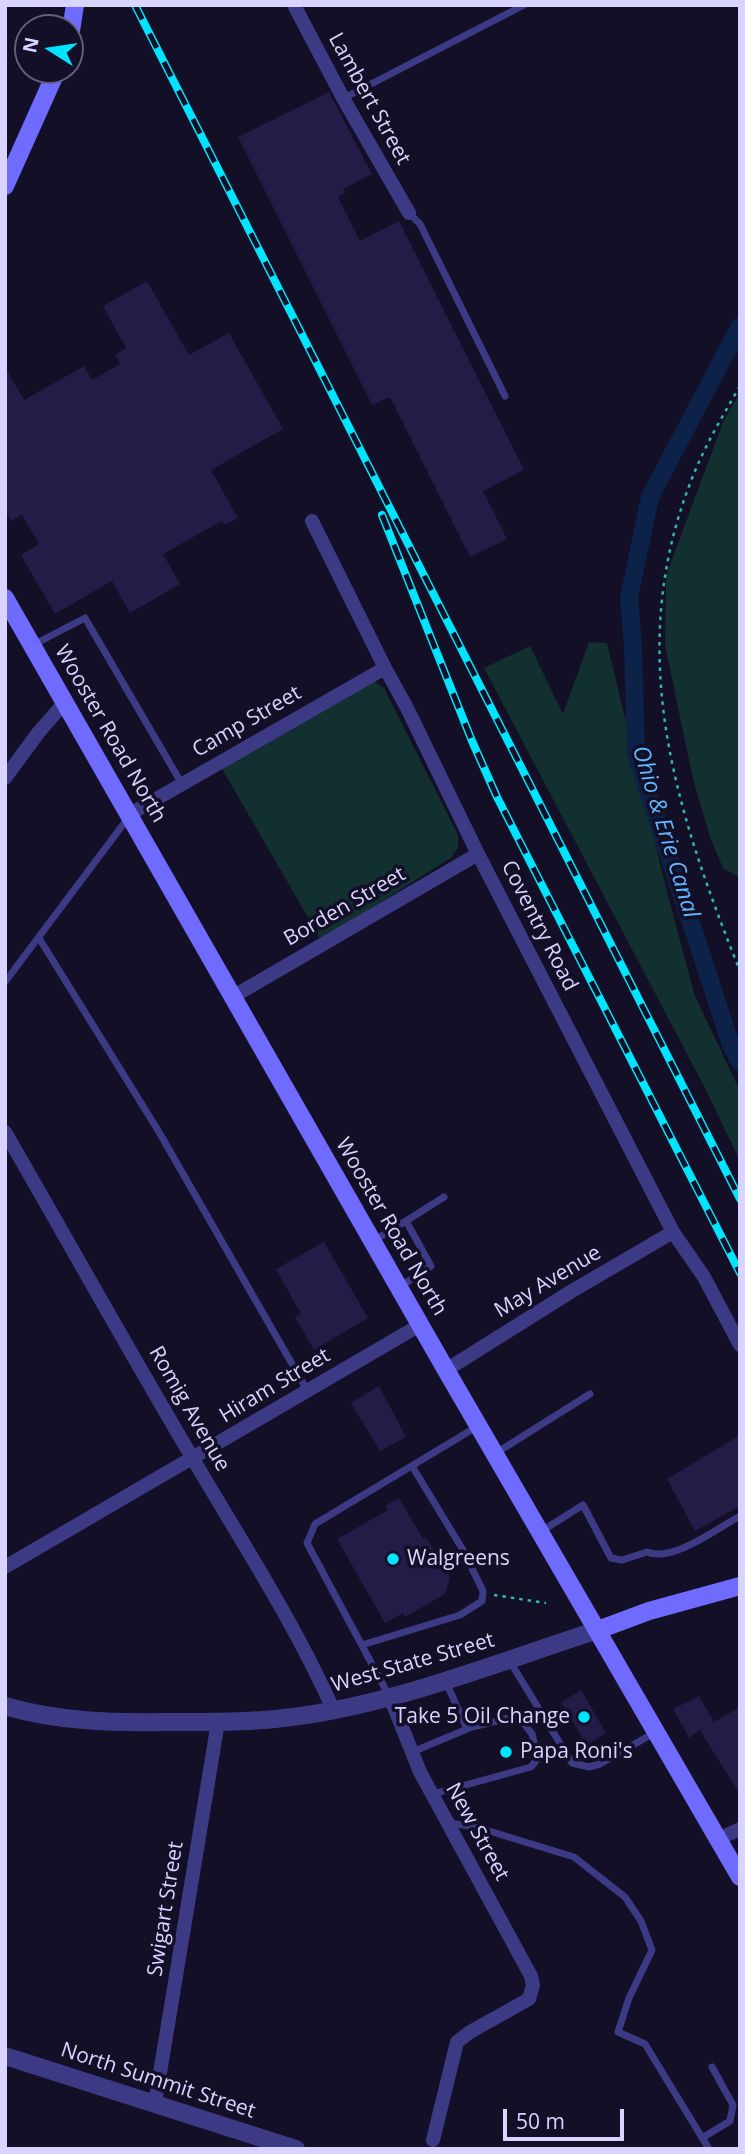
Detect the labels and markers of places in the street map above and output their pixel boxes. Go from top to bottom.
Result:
place label: Walgreens [407,1546,510,1572]
marker: Walgreens [385,1551,401,1567]
place label: Take 5 Oil Change [395,1704,570,1730]
marker: Take 5 Oil Change [576,1709,592,1725]
place label: Papa Roni's [520,1739,633,1765]
marker: Papa Roni's [498,1744,514,1760]

